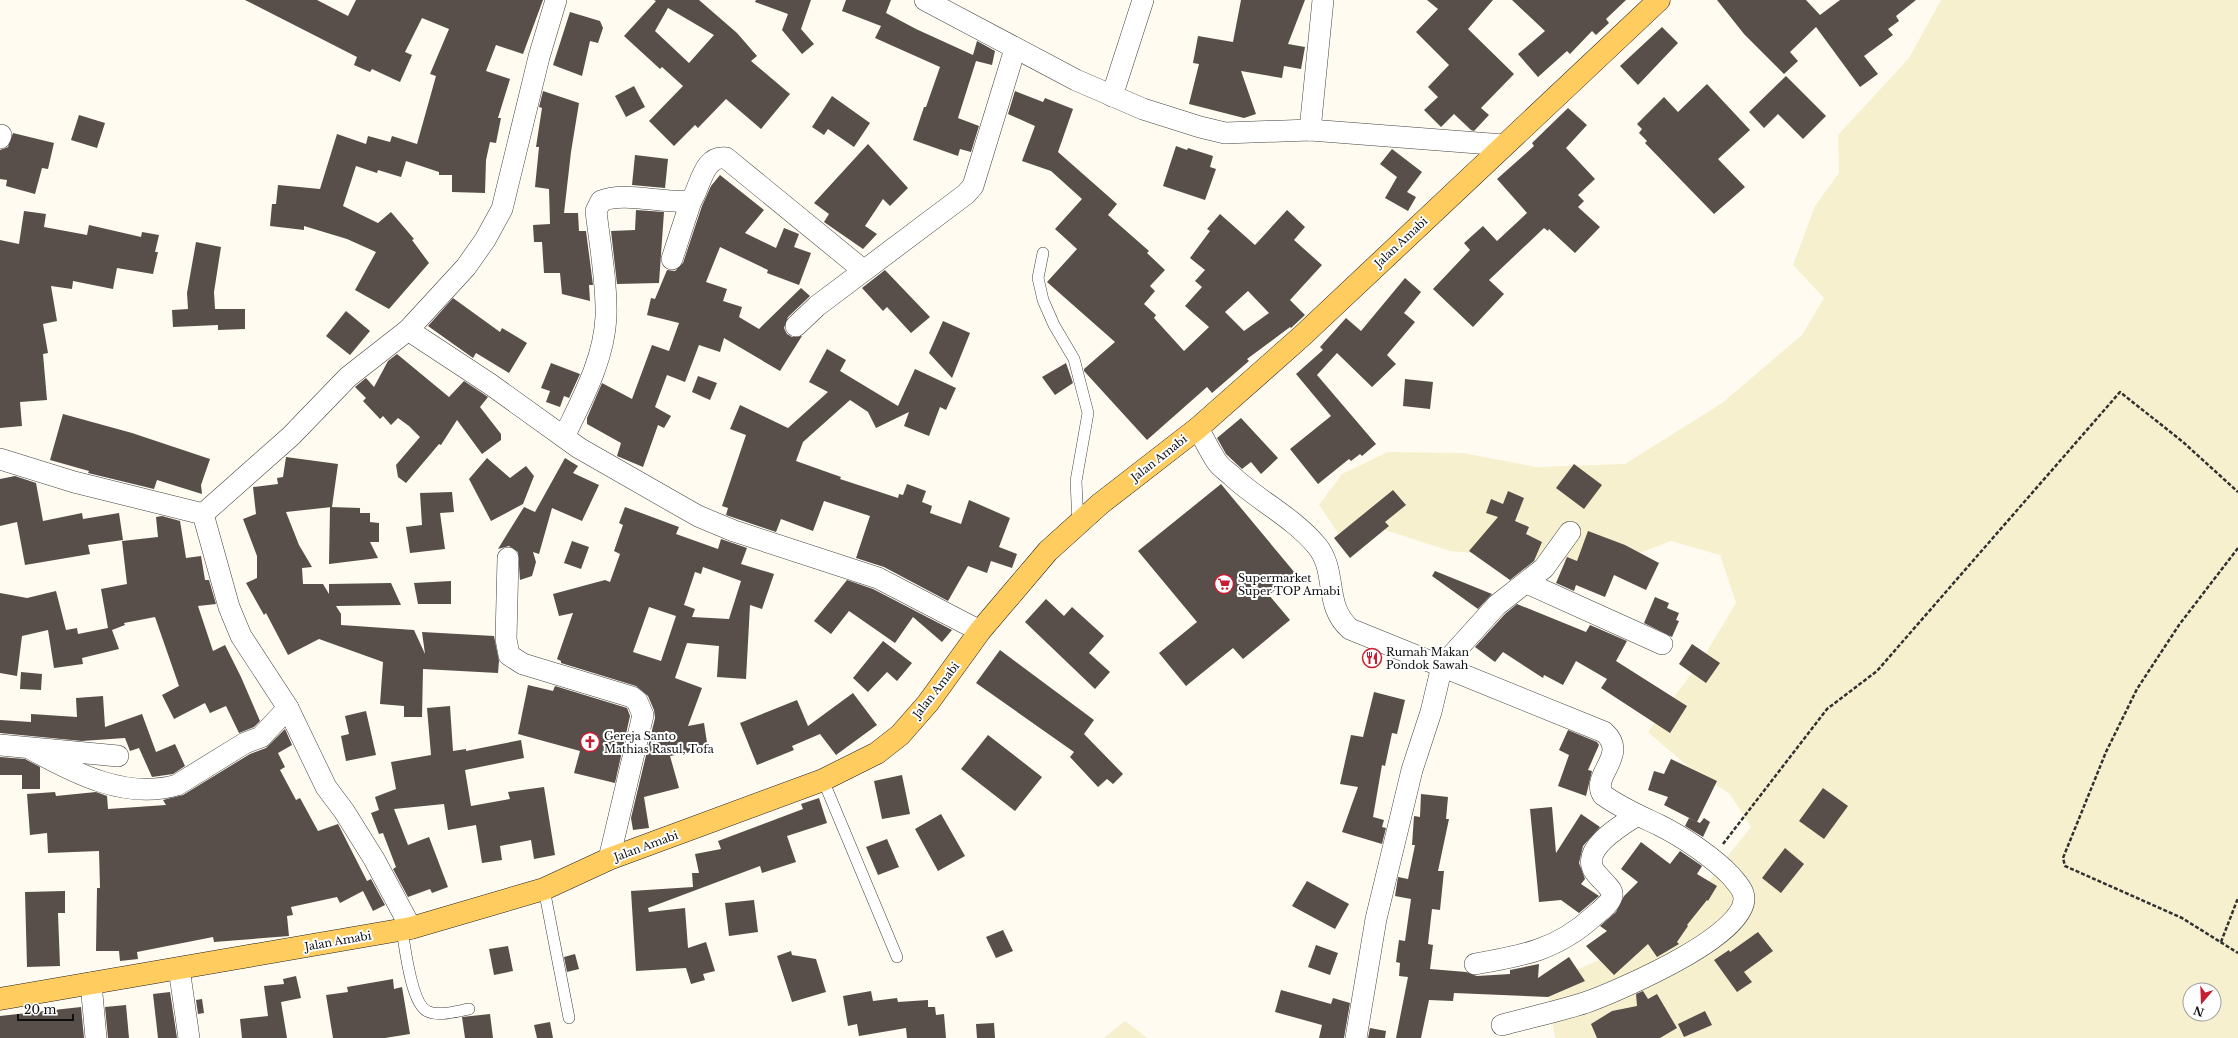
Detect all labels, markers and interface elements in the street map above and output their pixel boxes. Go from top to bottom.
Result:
street label: Jalan Amabi [1370,214,1431,271]
street label: Jalan Amabi [1127,432,1190,485]
place label: Supermarket Super TOP Amabi [1238,571,1341,598]
supermarket icon: Supermarket Super TOP Amabi [1213,573,1235,595]
place label: Rumah Makan Pondok Sawah [1386,645,1470,672]
restaurant icon: Rumah Makan Pondok Sawah [1361,647,1383,669]
street label: Jalan Amabi [909,659,962,722]
place label: Gereja Santo Mathias Rasul, Tofa [604,729,715,756]
church icon: Gereja Santo Mathias Rasul, Tofa [579,731,601,753]
street label: Jalan Amabi [610,828,680,865]
street label: Jalan Amabi [302,928,373,954]
north arrow [2182,982,2222,1022]
scale bar [18,996,73,1022]
text: 20 m [24,1002,56,1017]
text: N [2191,1003,2206,1020]

